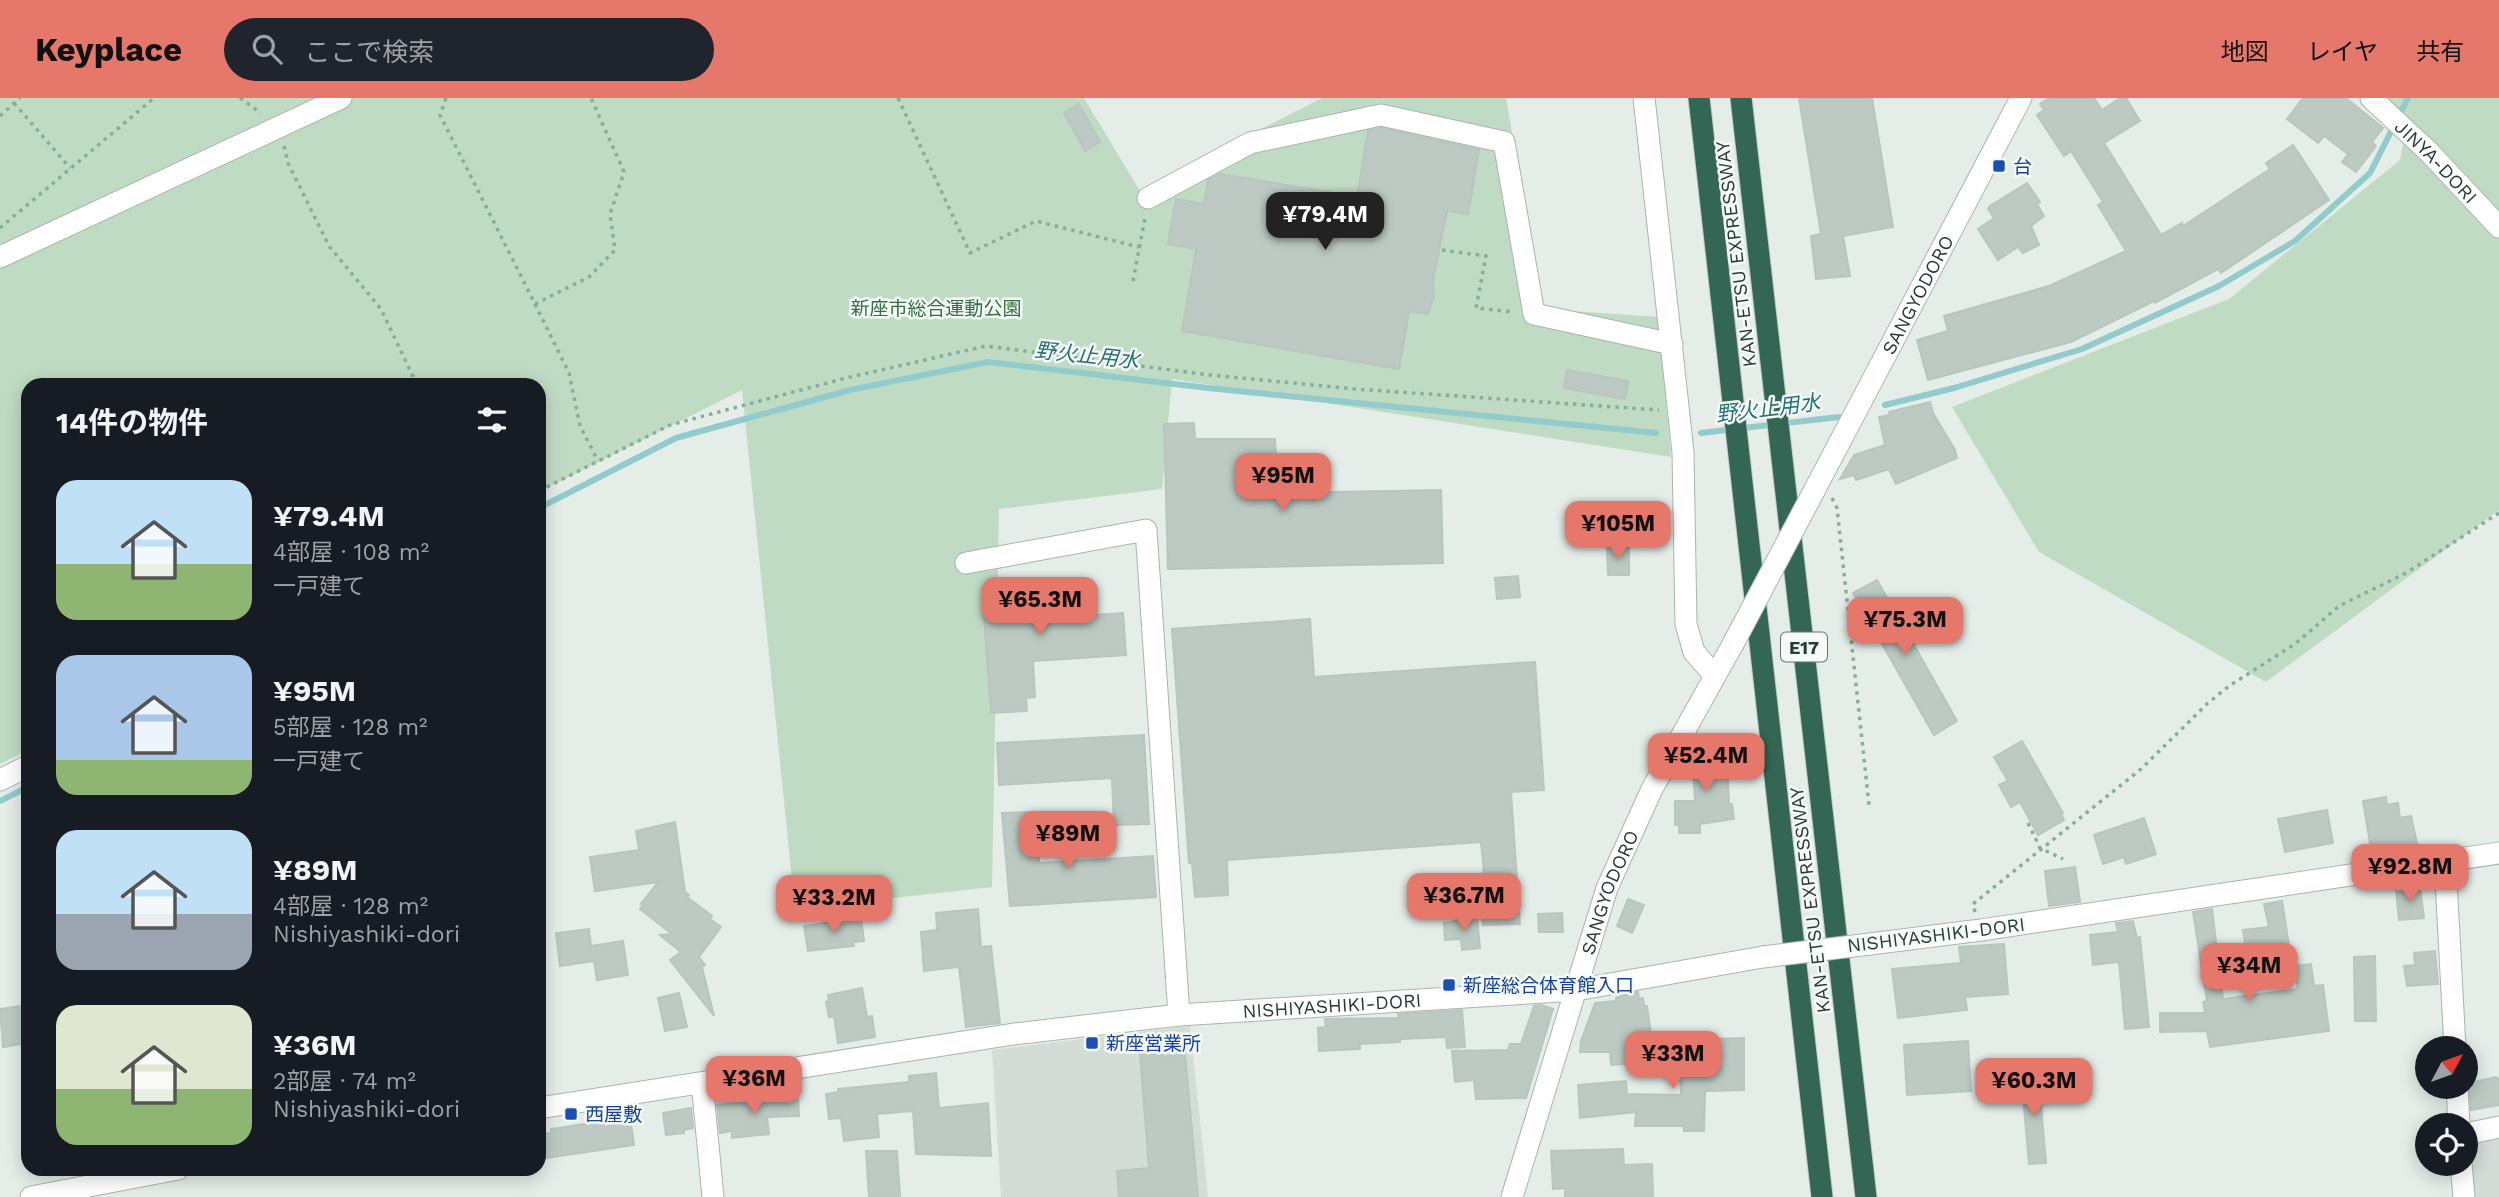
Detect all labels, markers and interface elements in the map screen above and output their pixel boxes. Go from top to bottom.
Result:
search box [224,18,714,81]
text: Keyplace [35,30,182,69]
icon: search [248,30,286,68]
text: ここで検索 [304,37,434,67]
text: 地図 [2221,38,2269,66]
text: レイヤ [2307,38,2378,66]
text: 共有 [2416,38,2464,66]
street label: JINYA-DORI [2390,115,2482,208]
street label: KAN-ETSU EXPRESSWAY [1711,140,1761,368]
place label: 台 [2013,155,2032,178]
marker: 台 [1991,158,2007,174]
pin: ¥79.4M [1268,192,1382,252]
text: ¥79.4M [1282,201,1368,228]
street label: SANGYODORO [1877,231,1958,358]
park label: 新座市総合運動公園 [850,297,1022,320]
water label: 野火止用水 [1033,337,1143,373]
water label: 野火止用水 [1714,389,1824,427]
icon: filters [473,401,511,439]
text: 14件の物件 [56,405,208,440]
pin: ¥95M [1242,454,1324,513]
text: ¥95M [1251,462,1315,489]
text: ¥79.4M [273,498,385,533]
pin: ¥105M [1569,502,1667,561]
icon: home [112,508,196,592]
text: ¥105M [1581,510,1655,537]
text: 4部屋 · 108 m² [273,539,429,566]
text: 一戸建て [273,573,365,600]
pin: ¥65.3M [983,578,1097,637]
text: ¥65.3M [998,586,1082,613]
pin: ¥75.3M [1848,598,1962,657]
text: ¥75.3M [1863,606,1947,633]
road number: E17 [1781,632,1827,662]
text: ¥95M [273,673,356,708]
icon: home [112,683,196,767]
text: 5部屋 · 128 m² [273,714,428,741]
pin: ¥52.4M [1649,734,1763,793]
text: ¥52.4M [1664,742,1748,769]
text: 一戸建て [273,748,365,775]
street label: KAN-ETSU EXPRESSWAY [1785,786,1835,1014]
pin: ¥89M [1027,812,1109,871]
text: ¥89M [1036,820,1100,847]
street label: SANGYODORO [1576,826,1643,957]
pin: ¥92.8M [2353,844,2467,904]
text: ¥89M [273,852,358,887]
text: ¥92.8M [2367,853,2453,880]
icon: home [112,858,196,942]
pin: ¥36.7M [1407,874,1521,933]
pin: ¥33.2M [777,876,891,935]
text: ¥36.7M [1423,882,1505,909]
text: ¥33.2M [792,884,876,911]
text: 4部屋 · 128 m² [273,893,428,920]
street label: NISHIYASHIKI-DORI [1846,913,2026,957]
text: Nishiyashiki-dori [273,921,460,948]
pin: ¥34M [2208,944,2290,1003]
text: ¥34M [2217,952,2281,979]
place label: 新座総合体育館入口 [1463,974,1634,997]
marker: 新座総合体育館入口 [1441,977,1457,993]
street label: NISHIYASHIKI-DORI [1242,988,1422,1022]
text: ¥36M [273,1027,357,1062]
place label: 新座営業所 [1106,1032,1201,1055]
pin: ¥33M [1632,1032,1714,1091]
icon: home [112,1033,196,1117]
marker: 新座営業所 [1084,1035,1100,1051]
north arrow [2415,1036,2478,1099]
map controls [2415,1036,2478,1176]
text: ¥33M [1641,1040,1705,1067]
pin: ¥36M [713,1056,795,1116]
pin: ¥60.3M [1977,1058,2091,1118]
text: ¥36M [722,1065,786,1092]
text: ¥60.3M [1991,1067,2077,1094]
text: 2部屋 · 74 m² [273,1068,416,1095]
text: Nishiyashiki-dori [273,1096,460,1123]
place label: 西屋敷 [585,1103,642,1126]
marker: 西屋敷 [563,1106,579,1122]
button: locate [2415,1113,2478,1176]

